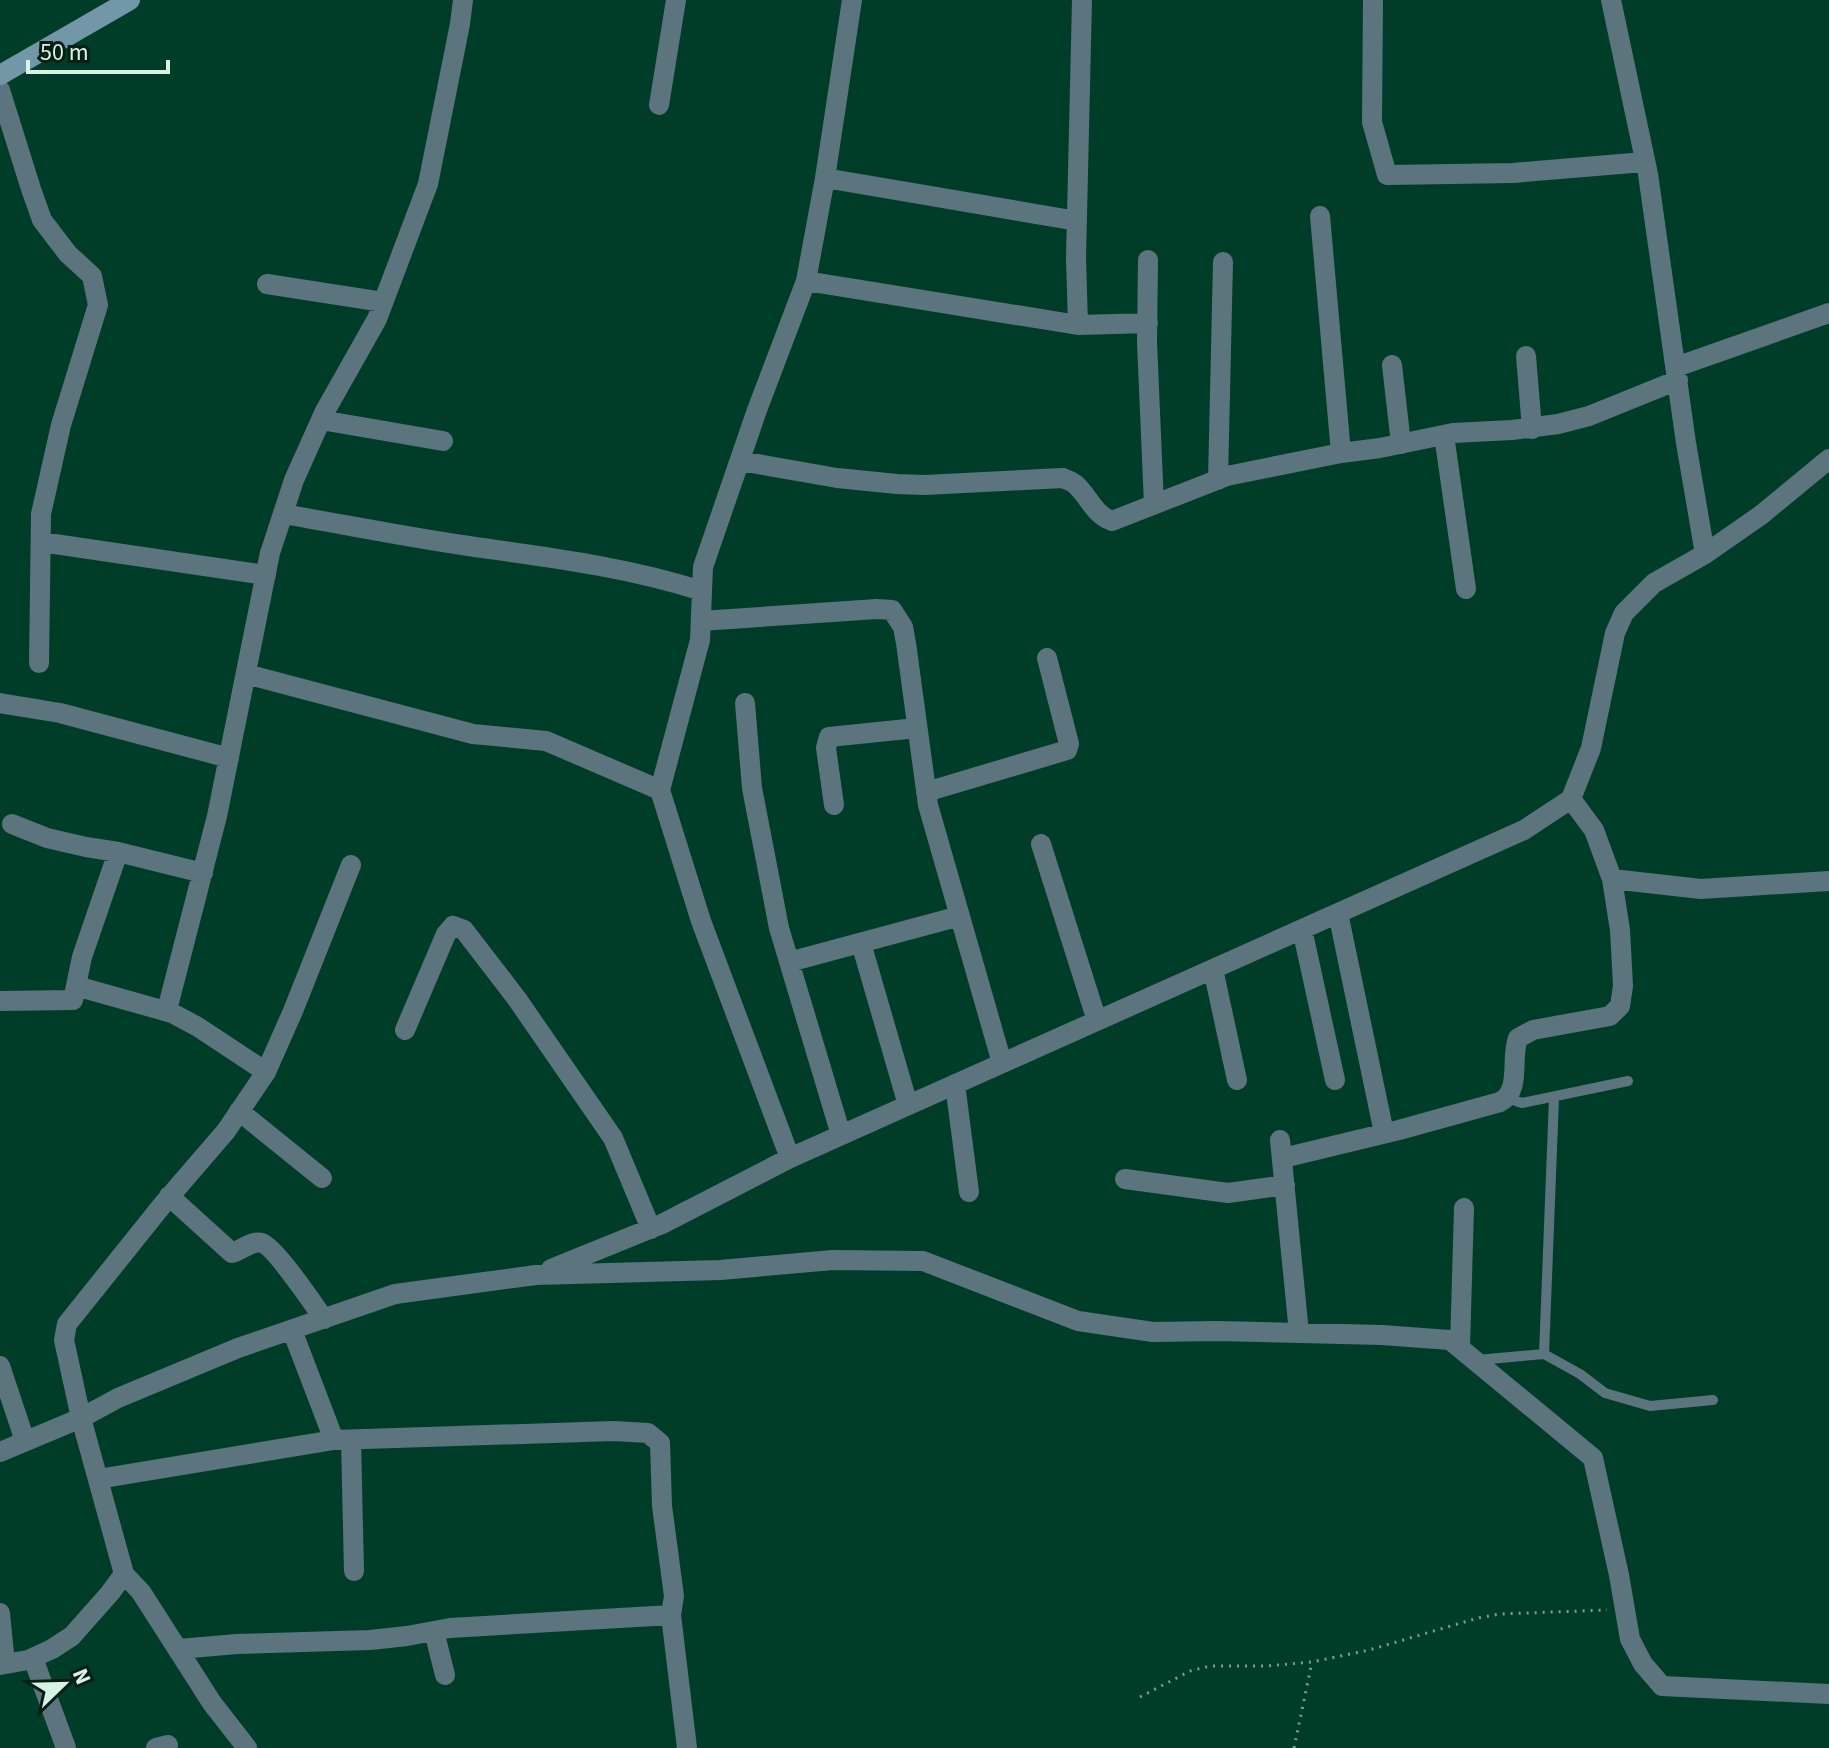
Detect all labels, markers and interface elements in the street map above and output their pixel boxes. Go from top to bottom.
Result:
scale bar [28,24,168,74]
text: 50 m [40,35,89,70]
north arrow [24,1644,104,1724]
text: N [64,1664,99,1690]

